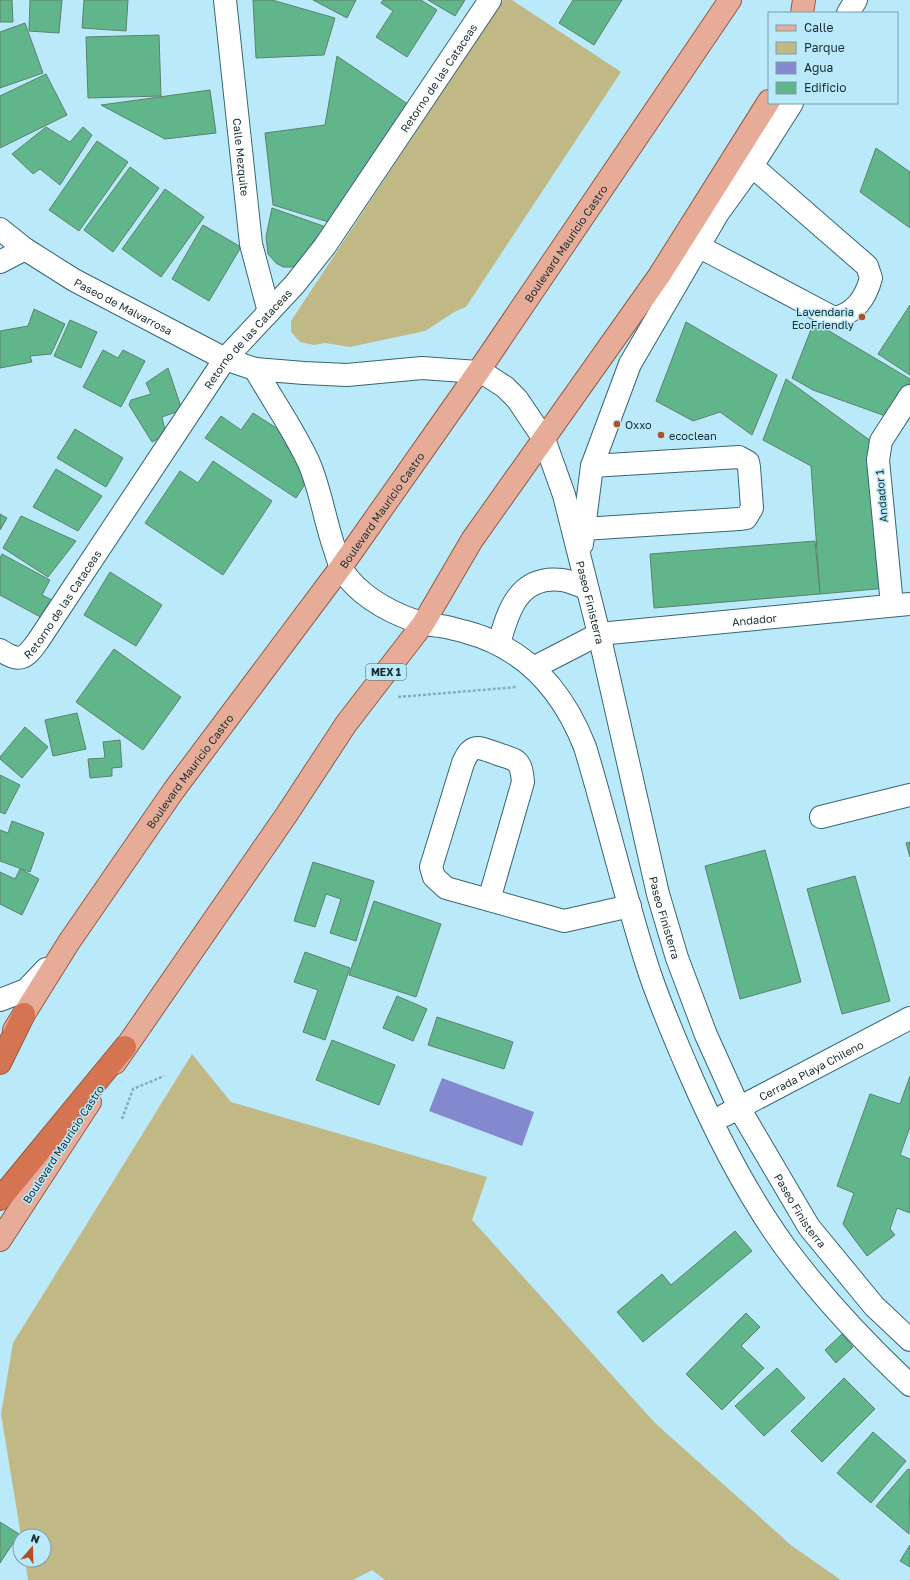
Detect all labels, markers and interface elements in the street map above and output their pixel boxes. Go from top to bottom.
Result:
legend [768,12,898,104]
text: Calle [804,20,834,35]
street label: Retorno de las Cataceas [397,21,479,134]
text: Parque [804,40,845,55]
text: Agua [804,60,833,75]
text: Edificio [804,80,846,95]
street label: Calle Mezquite [231,117,252,197]
street label: Boulevard Mauricio Castro [521,182,610,304]
street label: Paseo de Malvarrosa [72,275,175,337]
street label: Retorno de las Cataceas [201,286,294,391]
place label: Lavendaria EcoFriendly [792,305,854,331]
marker: Lavendaria EcoFriendly [857,312,867,322]
place label: Oxxo [625,418,652,431]
marker: Oxxo [612,419,622,429]
place label: ecoclean [669,429,717,442]
marker: ecoclean [656,430,666,440]
street label: Boulevard Mauricio Castro [336,449,427,570]
street label: Andador 1 [872,469,890,523]
street label: Retorno de las Cataceas [21,547,103,661]
street label: Paseo Finisterra [574,559,608,645]
street label: Andador [731,610,778,628]
road number: MEX 1 [366,664,406,680]
street label: Boulevard Mauricio Castro [143,711,236,831]
street label: Paseo Finisterra [648,875,683,960]
street label: Cerrada Playa Chileno [756,1037,866,1103]
street label: Boulevard Mauricio Castro [20,1082,106,1206]
street label: Paseo Finisterra [772,1171,829,1250]
north arrow [12,1528,52,1568]
text: N [29,1531,42,1546]

